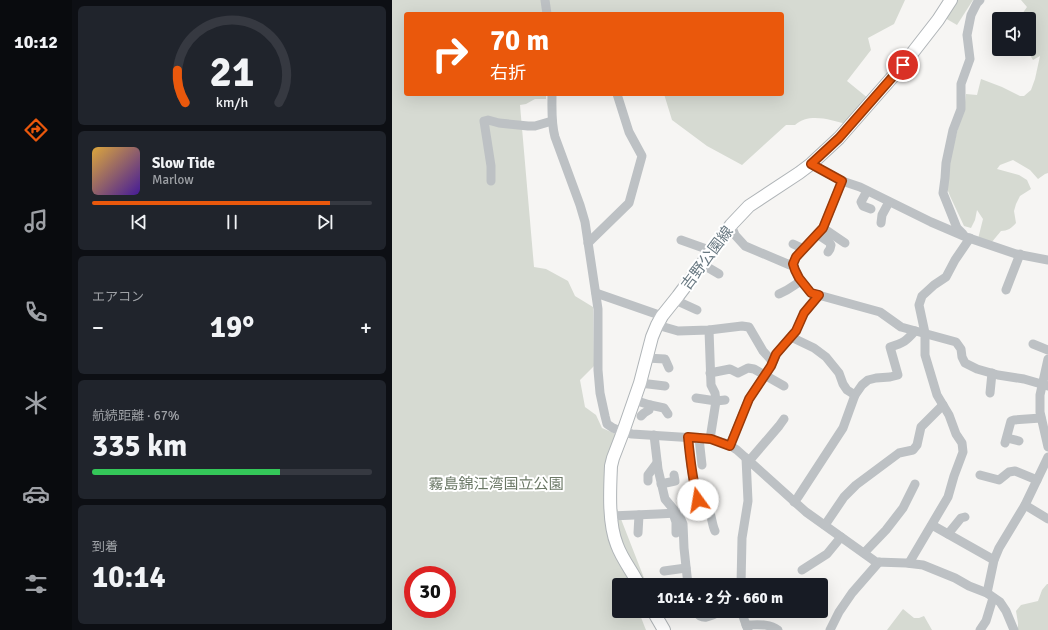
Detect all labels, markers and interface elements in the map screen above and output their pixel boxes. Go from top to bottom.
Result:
map controls [992,12,1036,56]
button: sound [992,12,1036,56]
text: 70 m [490,24,549,58]
icon: right [424,28,476,80]
text: 10:12 [14,31,58,53]
text: 21 [210,47,254,98]
pin [886,48,920,82]
icon: arrive [892,54,914,76]
text: 右折 [490,62,526,84]
text: km/h [216,94,248,111]
icon: directions [22,116,50,144]
text: Slow Tide [152,154,215,172]
text: Marlow [152,172,194,188]
icon: music [22,207,50,235]
icon: previous [128,211,150,233]
icon: pause [221,211,243,233]
icon: next [314,211,336,233]
street label: 吉野公園線 [677,223,737,293]
text: エアコン [92,289,144,305]
icon: phone [22,298,50,326]
text: 19° [210,309,254,346]
text: − [92,314,104,341]
text: + [360,314,372,341]
icon: climate [22,389,50,417]
text: 航続距離 · 67% [92,408,180,424]
text: 335 km [92,428,187,465]
park label: 霧島錦江湾国立公園 [428,475,564,493]
position arrow [677,479,719,521]
icon: car [22,480,50,508]
text: 到着 [92,539,118,555]
text: 10:14 [92,559,166,596]
speed limit sign: 30 [404,566,456,618]
icon: filters [22,570,50,598]
text: 10:14 · 2 分 · 660 m [657,589,783,607]

